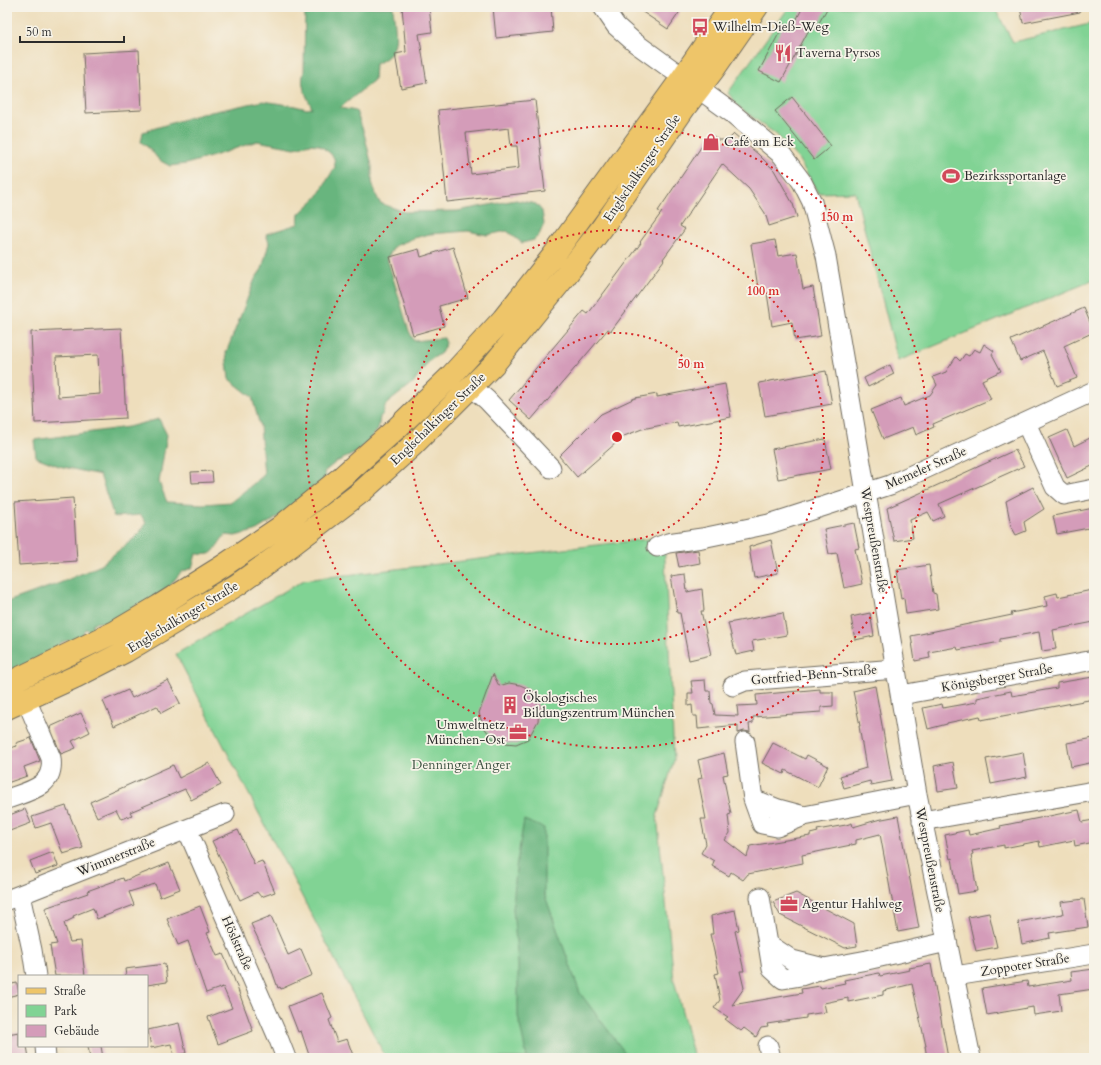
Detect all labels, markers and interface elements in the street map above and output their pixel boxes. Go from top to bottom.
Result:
bus stop icon: Wilhelm-Dieß-Weg [690,17,710,37]
scale bar [20,18,124,44]
place label: Wilhelm-Dieß-Weg [712,18,829,36]
text: 50 m [26,24,53,40]
restaurant icon: Taverna Pyrsos [773,43,793,63]
place label: Taverna Pyrsos [796,44,880,62]
street label: Englschalkinger Straße [599,110,685,225]
shop icon: Café am Eck [701,132,721,152]
place label: Café am Eck [724,133,794,151]
sports icon: Bezirkssportanlage [941,166,961,186]
place label: Bezirkssportanlage [964,167,1067,185]
text: 150 m [821,209,854,225]
text: 100 m [747,283,780,299]
text: 50 m [678,356,705,372]
street label: Englschalkinger Straße [386,369,490,469]
centre of rings [610,430,624,444]
street label: Memeler Straße [883,442,970,494]
street label: Westpreußenstraße [856,485,892,594]
street label: Englschalkinger Straße [124,577,242,657]
street label: Königsberger Straße [940,659,1054,697]
street label: Gottfried-Benn-Straße [750,661,878,689]
place label: Ökologisches Bildungszentrum München [523,689,675,722]
building icon: Ökologisches Bildungszentrum München [500,695,520,715]
place label: Umweltnetz München-Ost [426,716,505,749]
office icon: Umweltnetz München-Ost [508,722,528,742]
park label: Denninger Anger [412,756,510,774]
street label: Westpreußenstraße [911,805,949,914]
street label: Wimmerstraße [73,833,158,881]
office icon: Agentur Hahlweg [779,894,799,914]
place label: Agentur Hahlweg [802,895,903,913]
street label: Höslstraße [217,913,257,973]
street label: Zoppoter Straße [979,949,1071,981]
legend [18,975,148,1047]
text: Straße [54,983,86,999]
text: Park [54,1003,78,1019]
text: Gebäude [54,1023,99,1039]

